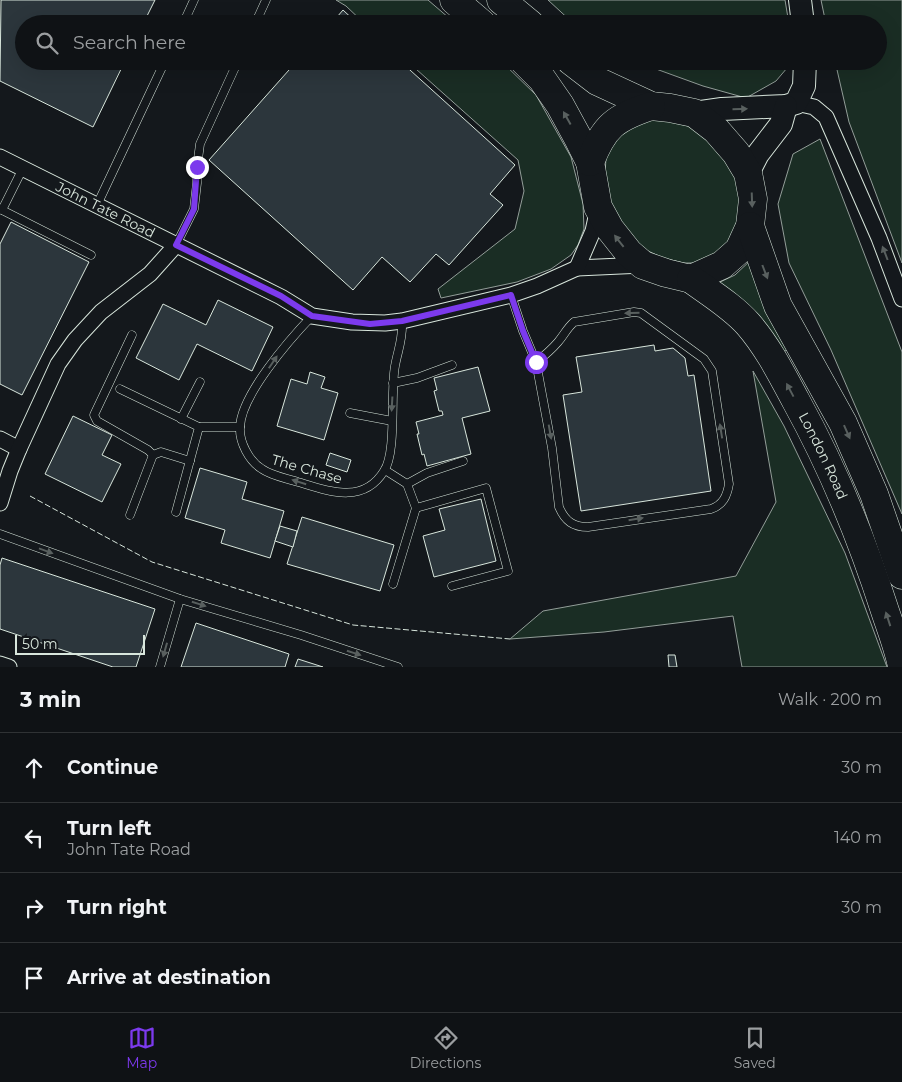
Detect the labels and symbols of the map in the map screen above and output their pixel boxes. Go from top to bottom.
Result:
one-way arrow [732,105,748,113]
one-way arrow [563,112,572,125]
route end [186,156,209,179]
street label: John Tate Road [52,177,158,242]
one-way arrow [748,192,756,208]
one-way arrow [614,235,625,248]
one-way arrow [881,246,888,261]
one-way arrow [762,265,769,280]
one-way arrow [624,309,640,317]
route start [525,351,548,374]
one-way arrow [269,355,278,369]
one-way arrow [786,382,794,397]
one-way arrow [388,396,396,412]
street label: London Road [795,409,852,502]
one-way arrow [717,423,725,439]
one-way arrow [546,425,554,441]
one-way arrow [844,425,852,439]
street label: The Chase [270,450,344,488]
one-way arrow [291,478,306,486]
one-way arrow [628,515,644,523]
one-way arrow [39,547,54,555]
one-way arrow [192,601,207,609]
one-way arrow [883,612,891,627]
scale bar [15,632,145,655]
one-way arrow [161,642,169,657]
one-way arrow [347,649,362,657]

